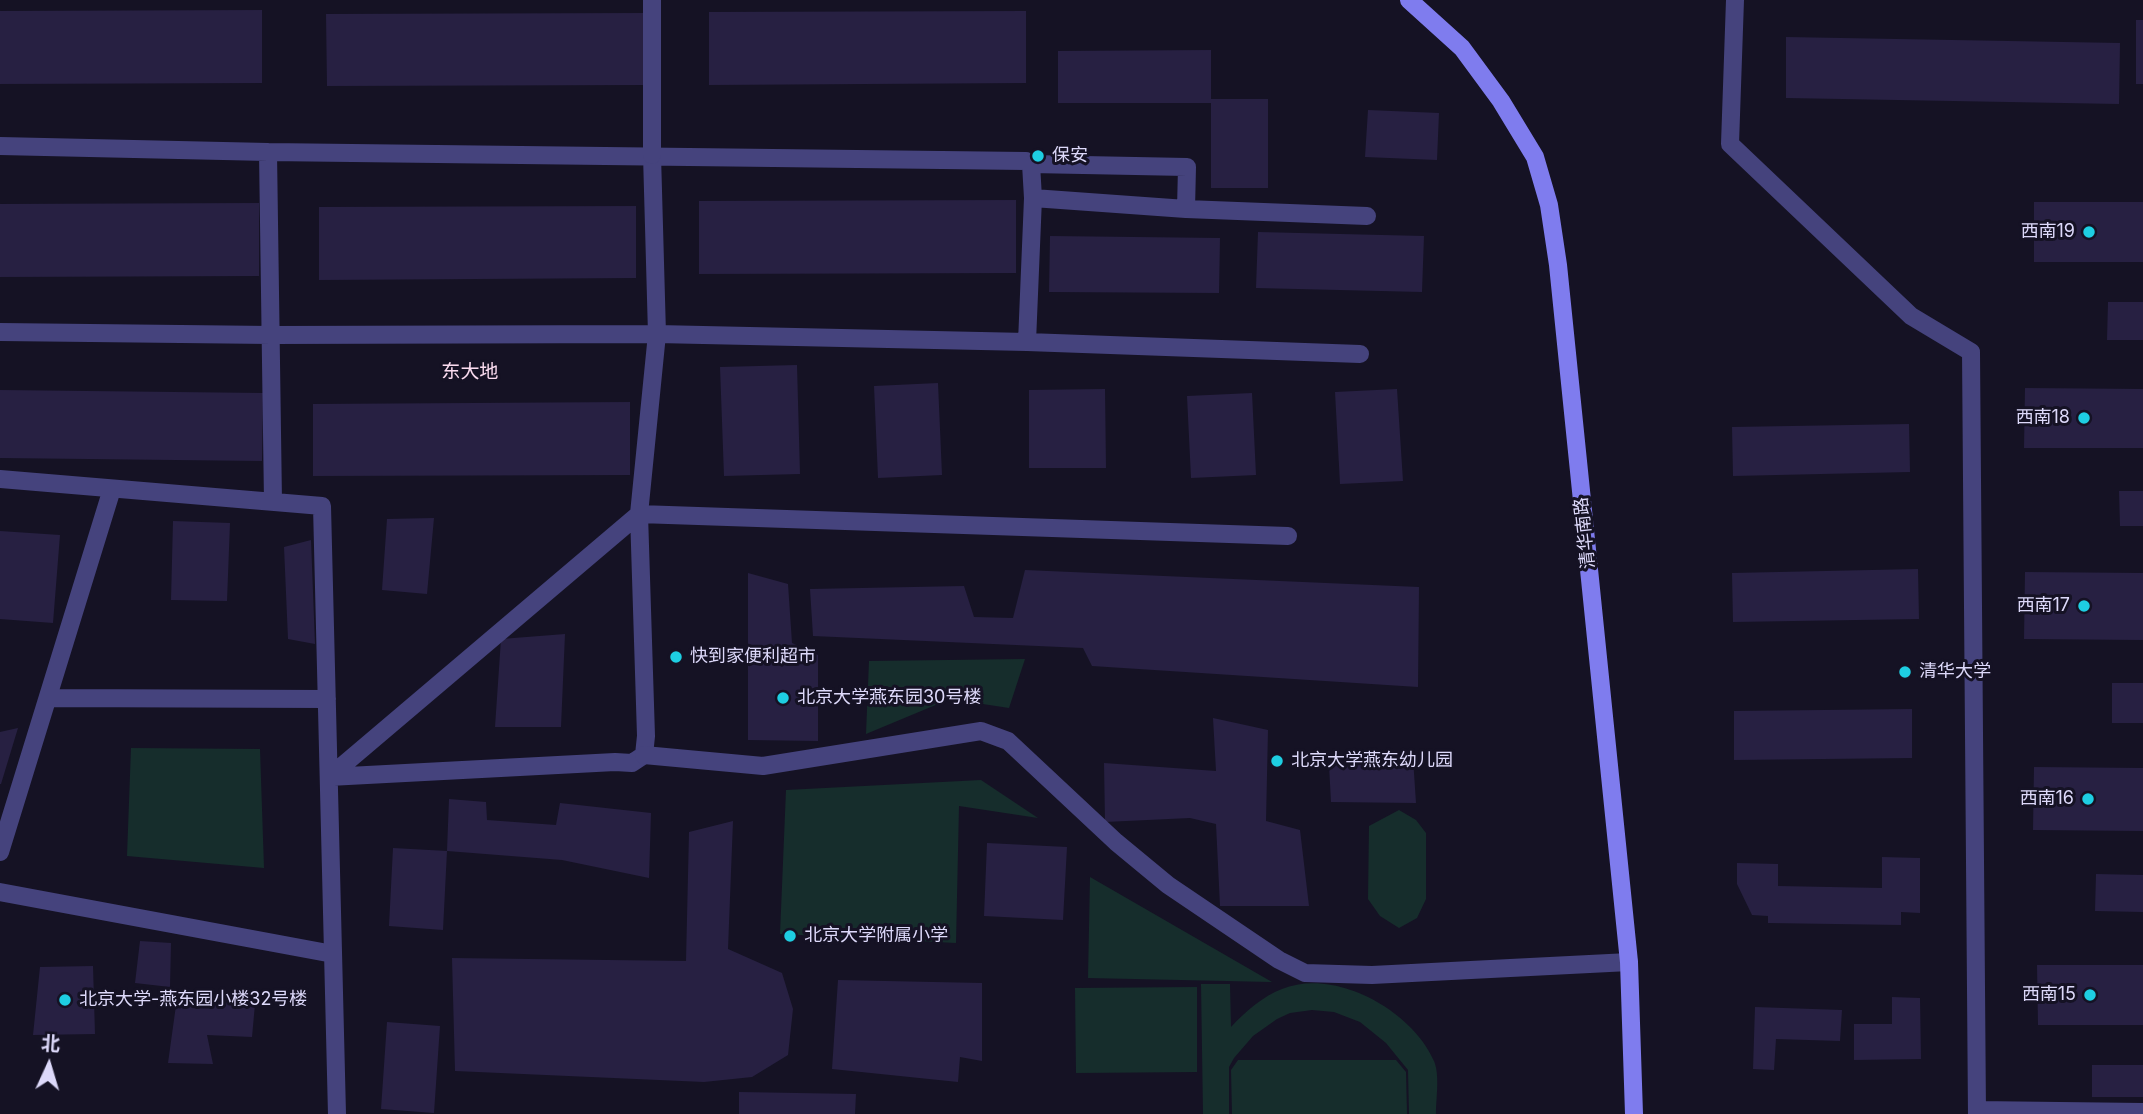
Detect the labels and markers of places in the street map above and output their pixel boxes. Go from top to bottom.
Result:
place label: 保安 [1052,145,1088,167]
marker: 保安 [1030,148,1046,164]
place label: 西南19 [2021,221,2075,243]
marker: 西南19 [2081,224,2097,240]
place label: 西南18 [2016,407,2070,429]
marker: 西南18 [2076,410,2092,426]
place label: 西南17 [2016,595,2070,617]
marker: 西南17 [2076,598,2092,614]
place label: 快到家便利超市 [690,646,816,668]
marker: 快到家便利超市 [668,649,684,665]
place label: 清华大学 [1919,661,1991,683]
marker: 清华大学 [1897,664,1913,680]
place label: 北京大学燕东园30号楼 [797,687,981,709]
marker: 北京大学燕东园30号楼 [775,690,791,706]
place label: 北京大学燕东幼儿园 [1291,750,1453,772]
marker: 北京大学燕东幼儿园 [1269,753,1285,769]
place label: 西南16 [2020,788,2074,810]
marker: 西南16 [2080,791,2096,807]
place label: 北京大学附属小学 [804,925,948,947]
marker: 北京大学附属小学 [782,928,798,944]
place label: 西南15 [2022,984,2076,1006]
marker: 西南15 [2082,987,2098,1003]
place label: 北京大学-燕东园小楼32号楼 [79,989,307,1011]
marker: 北京大学-燕东园小楼32号楼 [57,992,73,1008]

